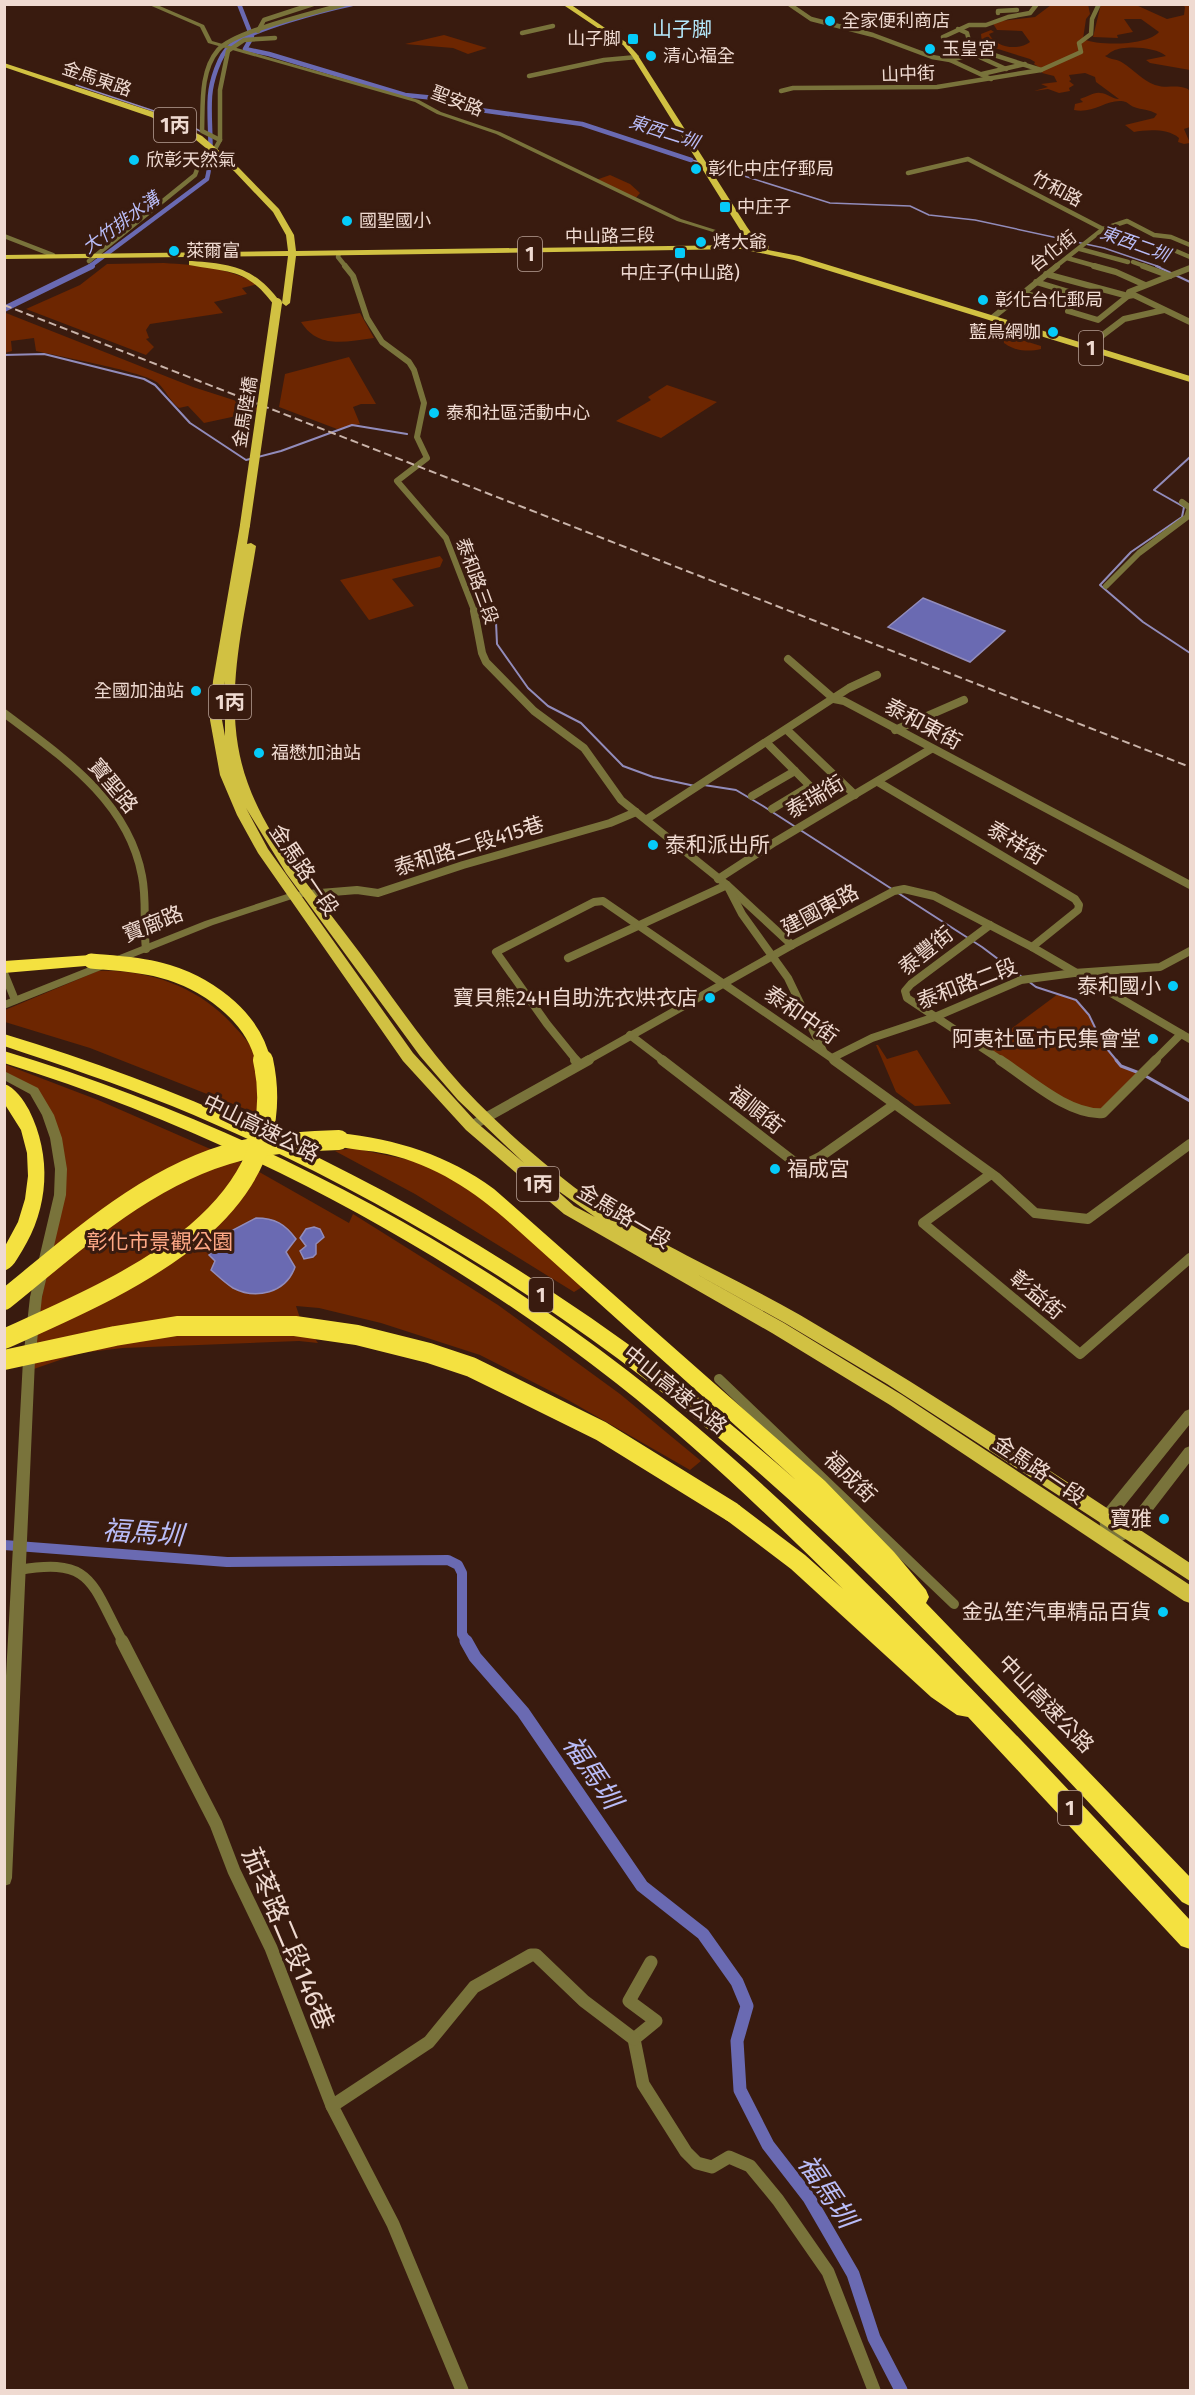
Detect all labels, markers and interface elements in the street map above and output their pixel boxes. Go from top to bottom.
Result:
place label: 全家便利商店 [842,10,950,32]
marker: 全家便利商店 [823,14,837,28]
district label: 山子脚 [652,17,712,41]
place label: 山子脚 [567,28,621,50]
marker: 山子脚 [626,32,640,46]
place label: 玉皇宮 [942,38,996,60]
marker: 玉皇宮 [923,42,937,56]
place label: 清心福全 [663,45,735,67]
marker: 清心福全 [644,49,658,63]
street label: 金馬東路 [59,57,135,101]
street label: 山中街 [881,62,935,86]
street label: 聖安路 [428,81,486,121]
road number: 1丙 [154,108,196,142]
water label: 東西二圳 [626,110,704,155]
place label: 欣彰天然氣 [146,149,236,171]
marker: 欣彰天然氣 [127,153,141,167]
place label: 彰化中庄仔郵局 [708,158,834,180]
marker: 彰化中庄仔郵局 [689,162,703,176]
street label: 竹和路 [1028,167,1086,211]
water label: 大竹排水溝 [78,186,166,258]
place label: 中庄子 [737,196,791,218]
marker: 中庄子 [718,200,732,214]
place label: 國聖國小 [359,210,431,232]
marker: 國聖國小 [340,214,354,228]
water label: 東西二圳 [1097,221,1175,268]
street label: 中山路三段 [565,224,655,248]
street label: 台化街 [1025,226,1081,276]
place label: 烤大爺 [713,231,767,253]
marker: 烤大爺 [694,235,708,249]
road number: 1 [518,237,542,271]
place label: 萊爾富 [186,240,240,262]
marker: 萊爾富 [167,244,181,258]
marker: 中庄子(中山路) [673,246,687,260]
place label: 中庄子(中山路) [620,262,740,284]
place label: 彰化台化郵局 [995,289,1103,311]
marker: 彰化台化郵局 [976,293,990,307]
place label: 藍鳥網咖 [969,321,1041,343]
marker: 藍鳥網咖 [1046,325,1060,339]
road number: 1 [1079,331,1103,365]
street label: 金馬陸橋 [229,375,261,449]
place label: 泰和社區活動中心 [446,402,590,424]
marker: 泰和社區活動中心 [427,406,441,420]
street label: 泰和路三段 [451,535,503,627]
place label: 全國加油站 [94,680,184,702]
marker: 全國加油站 [189,684,203,698]
road number: 1丙 [209,685,251,719]
street label: 泰和東街 [880,693,966,755]
place label: 福懋加油站 [271,742,361,764]
marker: 福懋加油站 [252,746,266,760]
street label: 寶聖路 [83,754,143,818]
street label: 泰瑞街 [781,770,849,824]
street label: 泰和路二段415巷 [391,811,547,881]
street label: 泰祥街 [982,816,1050,870]
street label: 金馬路一段 [264,819,344,921]
place label: 泰和派出所 [665,832,770,858]
marker: 泰和派出所 [646,838,660,852]
street label: 建國東路 [777,879,863,941]
street label: 寶廍路 [119,900,187,948]
street label: 泰豐街 [893,921,959,981]
street label: 泰和路二段 [913,953,1021,1015]
place label: 泰和國小 [1077,973,1161,999]
marker: 泰和國小 [1166,979,1180,993]
street label: 泰和中街 [759,980,843,1050]
place label: 寶貝熊24H自助洗衣烘衣店 [453,985,698,1011]
marker: 寶貝熊24H自助洗衣烘衣店 [703,991,717,1005]
place label: 阿夷社區市民集會堂 [952,1026,1141,1052]
marker: 阿夷社區市民集會堂 [1146,1032,1160,1046]
street label: 福順街 [723,1080,789,1140]
street label: 中山高速公路 [199,1089,323,1167]
place label: 福成宮 [787,1156,850,1182]
marker: 福成宮 [768,1162,782,1176]
road number: 1丙 [517,1167,559,1201]
street label: 金馬路一段 [572,1178,676,1254]
park label: 彰化市景觀公園 [87,1229,234,1255]
street label: 彰益街 [1005,1265,1069,1325]
road number: 1 [529,1278,553,1312]
street label: 中山高速公路 [618,1340,732,1440]
street label: 金馬路一段 [988,1430,1090,1510]
street label: 福成街 [818,1446,882,1508]
place label: 寶雅 [1110,1506,1152,1532]
marker: 寶雅 [1157,1512,1171,1526]
water label: 福馬圳 [101,1514,189,1552]
place label: 金弘笙汽車精品百貨 [962,1599,1151,1625]
marker: 金弘笙汽車精品百貨 [1156,1605,1170,1619]
street label: 中山高速公路 [993,1650,1099,1758]
water label: 福馬圳 [556,1729,630,1818]
road number: 1 [1058,1791,1082,1825]
street label: 茄苳路二段146巷 [236,1843,340,2035]
water label: 福馬圳 [791,2148,865,2237]

